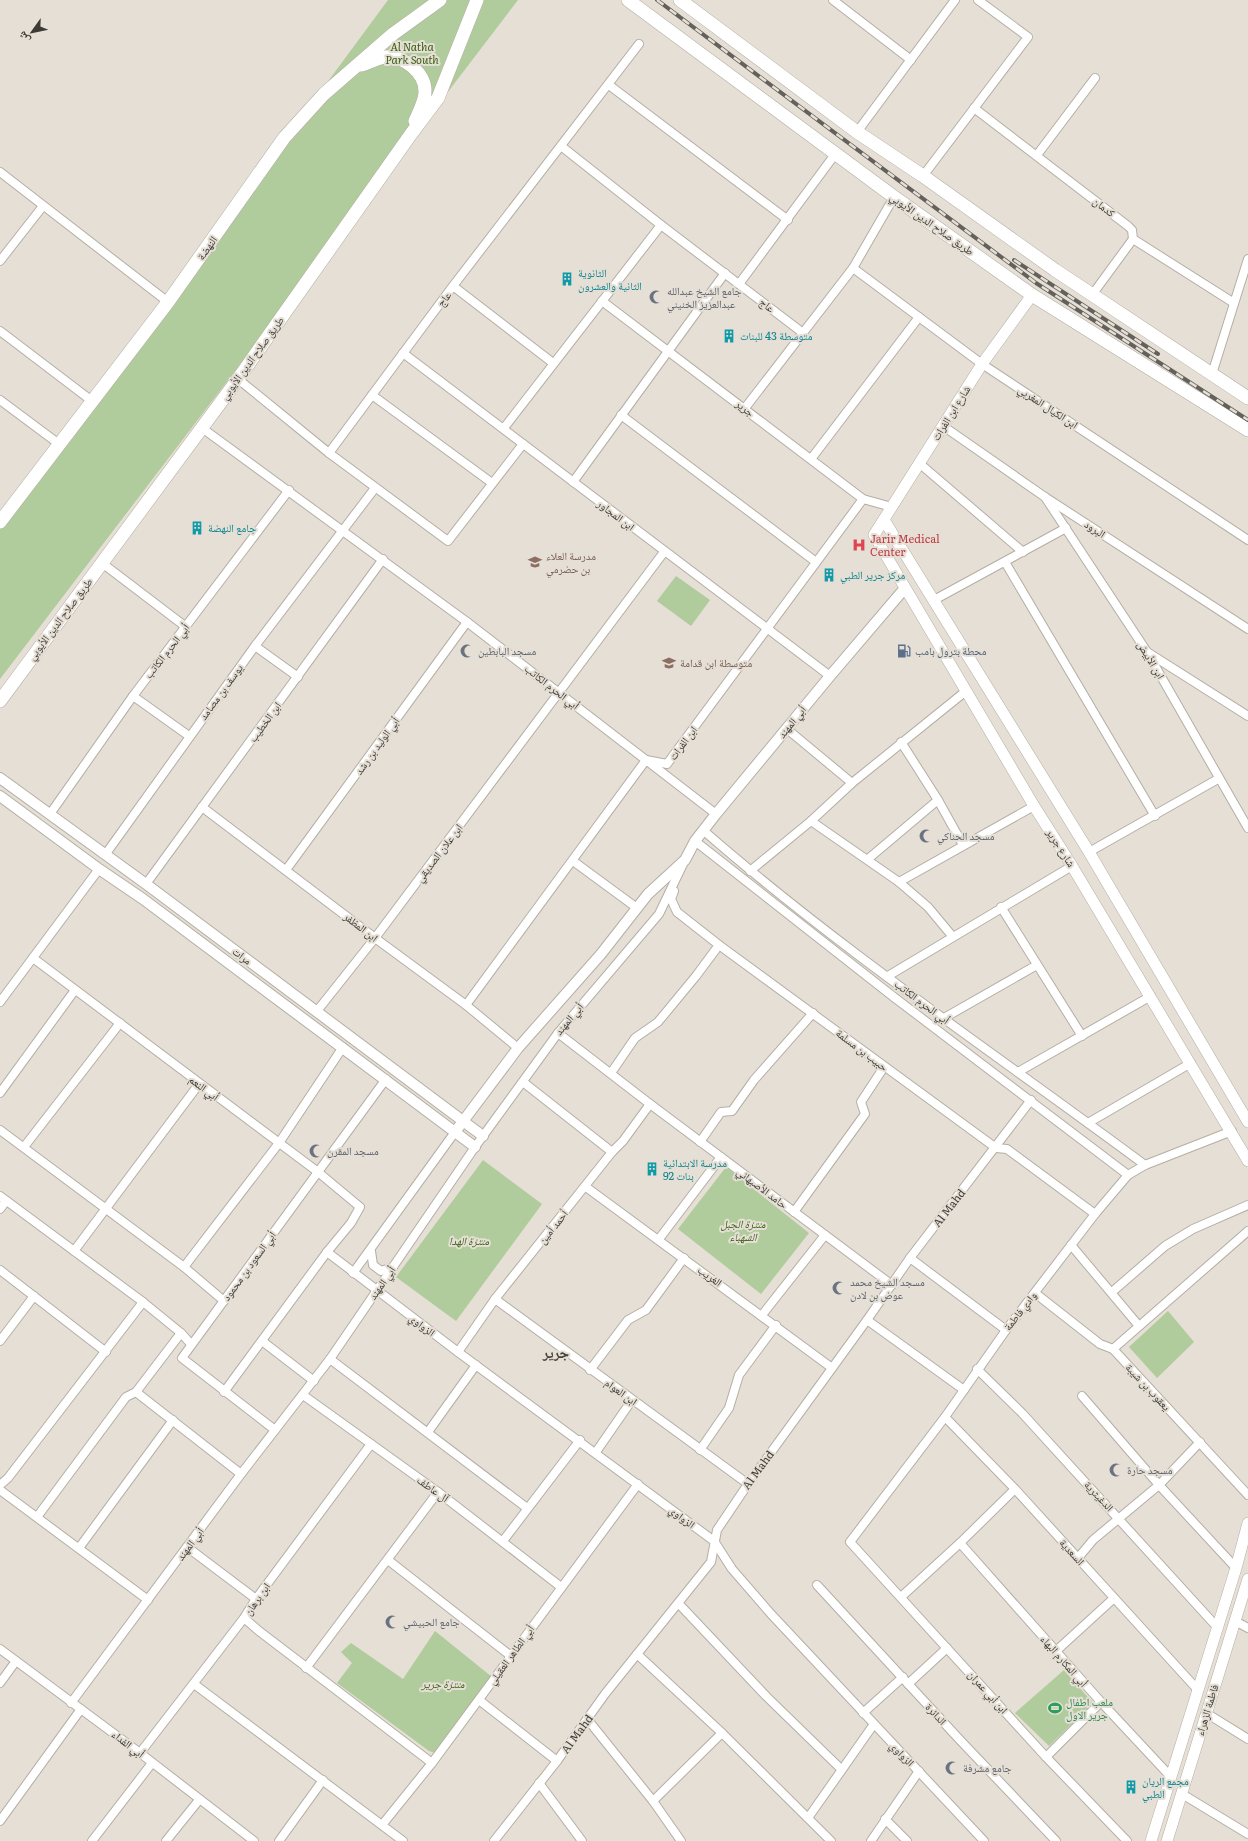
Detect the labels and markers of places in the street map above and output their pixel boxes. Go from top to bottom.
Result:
place label: الثانوية الثانية والعشرون [578,264,642,293]
building icon: الثانوية الثانية والعشرون [559,271,575,287]
place label: جامع الشيخ عبدالله عبدالعزيز الخنيني [667,282,742,313]
mosque icon: جامع الشيخ عبدالله عبدالعزيز الخنيني [648,289,664,305]
place label: متوسطة 43 للبنات [740,327,812,343]
building icon: متوسطة 43 للبنات [721,328,737,344]
place label: جامع النهضة [208,519,256,535]
building icon: جامع النهضة [189,520,205,536]
place label: Jarir Medical Center [870,530,940,559]
hospital icon: Jarir Medical Center [851,537,867,553]
place label: مدرسة العلاء بن حضرمي [546,547,596,578]
school or university icon: مدرسة العلاء بن حضرمي [527,554,543,570]
place label: مركز جرير الطبي [840,566,905,584]
building icon: مركز جرير الطبي [821,567,837,583]
place label: مسجد البابطين [478,642,536,658]
place label: محطة بترول بامب [915,642,987,658]
mosque icon: مسجد البابطين [459,643,475,659]
fuel station icon: محطة بترول بامب [896,643,912,659]
place label: متوسطة ابن قدامة [680,654,752,670]
school or university icon: متوسطة ابن قدامة [661,655,677,671]
place label: مسجد الحناكي [937,827,994,845]
mosque icon: مسجد الحناكي [918,828,934,844]
place label: مسجد المقرن [327,1142,379,1158]
mosque icon: مسجد المقرن [308,1143,324,1159]
place label: مدرسة الابتدائية 92 بنات [663,1154,727,1183]
building icon: مدرسة الابتدائية 92 بنات [644,1161,660,1177]
place label: مسجد الشيخ محمد عوض بن لادن [850,1273,925,1302]
mosque icon: مسجد الشيخ محمد عوض بن لادن [831,1280,847,1296]
place label: مسجد حارة [1127,1461,1173,1477]
mosque icon: مسجد حارة [1108,1462,1124,1478]
place label: جامع الحبيشي [403,1613,460,1631]
mosque icon: جامع الحبيشي [384,1614,400,1630]
place label: ملعب اطفال جرير الاول [1066,1693,1113,1722]
sports icon: ملعب اطفال جرير الاول [1047,1700,1063,1716]
place label: جامع مشرفة [963,1759,1012,1775]
mosque icon: جامع مشرفة [944,1760,960,1776]
place label: مجمع الريان الطبي [1142,1772,1189,1803]
building icon: مجمع الريان الطبي [1123,1779,1139,1795]

